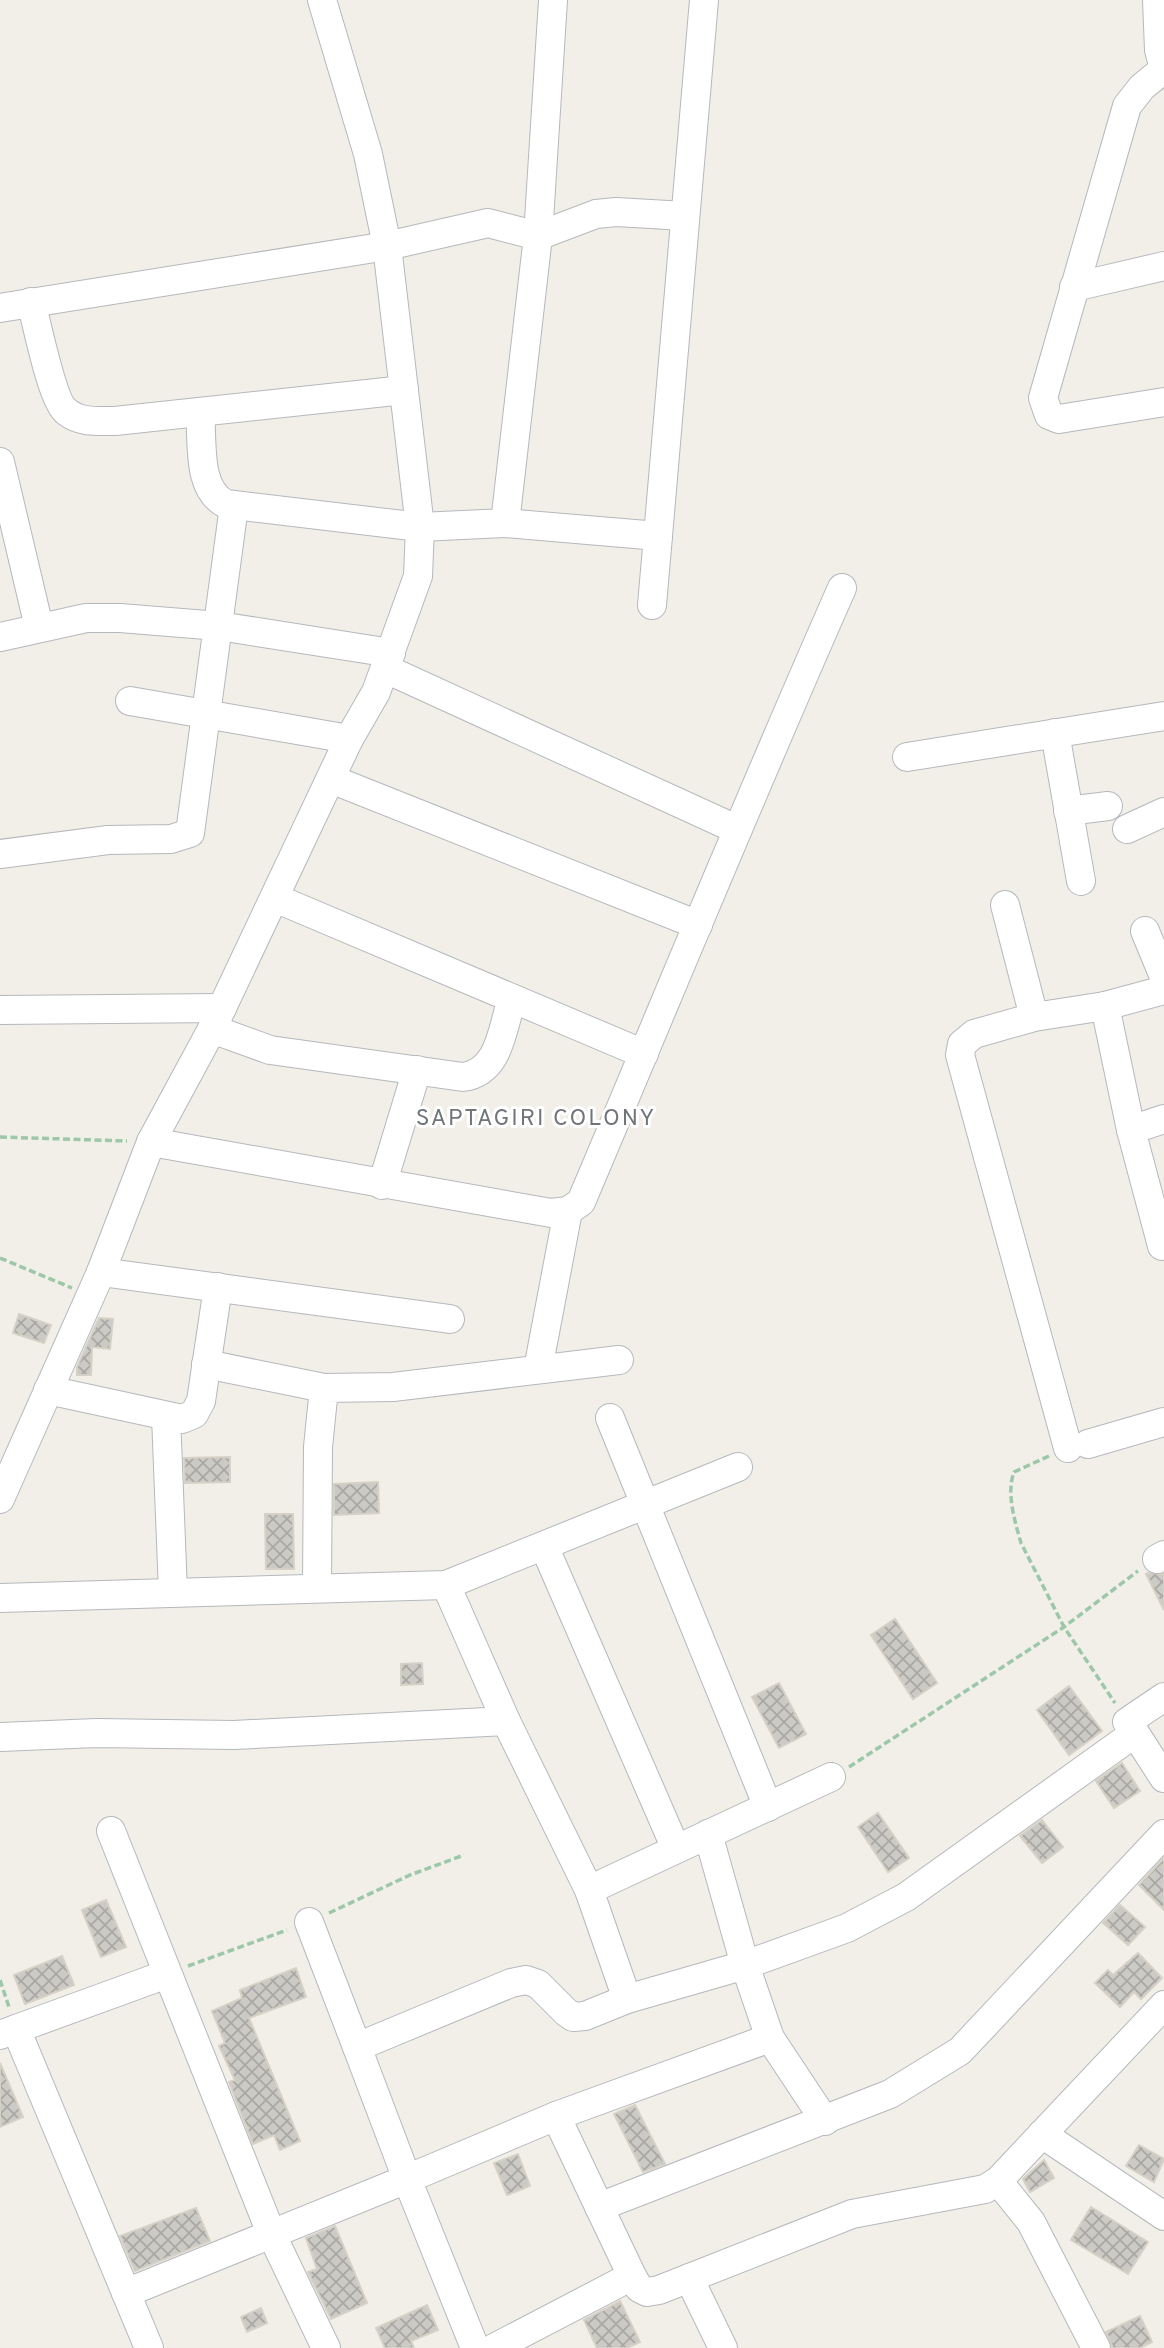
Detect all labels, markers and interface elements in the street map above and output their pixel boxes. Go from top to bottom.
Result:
district label: SAPTAGIRI COLONY [416,1105,656,1134]

